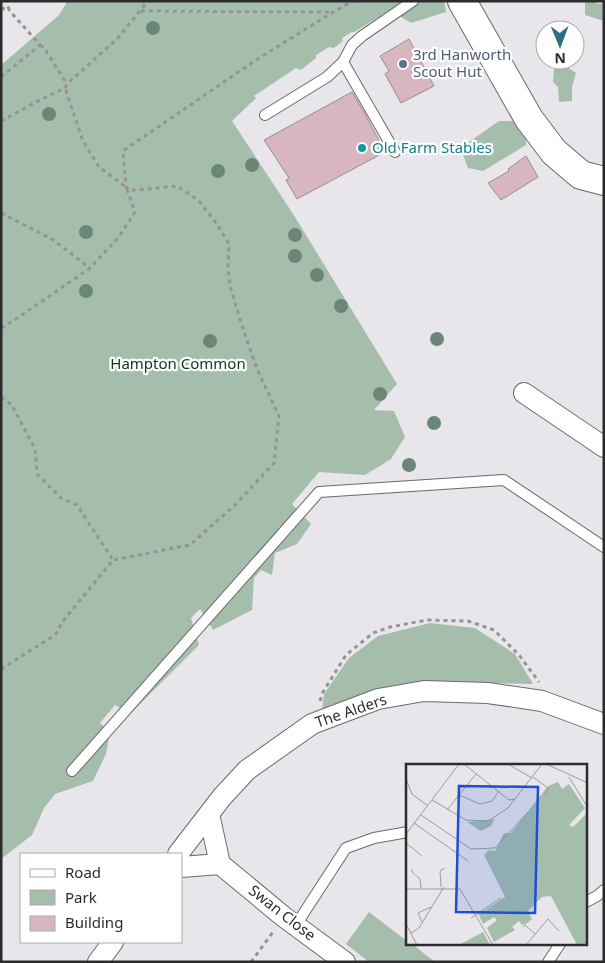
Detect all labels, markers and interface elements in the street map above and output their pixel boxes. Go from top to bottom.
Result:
north arrow [535,20,585,70]
place label: 3rd Hanworth Scout Hut [413,44,511,81]
text: N [554,49,566,68]
marker: 3rd Hanworth Scout Hut [397,58,409,70]
place label: Old Farm Stables [372,137,492,157]
marker: Old Farm Stables [356,142,368,154]
park label: Hampton Common [110,353,246,373]
street label: The Alders [312,688,389,732]
inset map [406,764,588,946]
legend [20,853,182,943]
text: Road [65,862,101,882]
street label: Swan Close [245,880,320,945]
text: Park [65,887,97,907]
text: Building [65,912,123,932]

